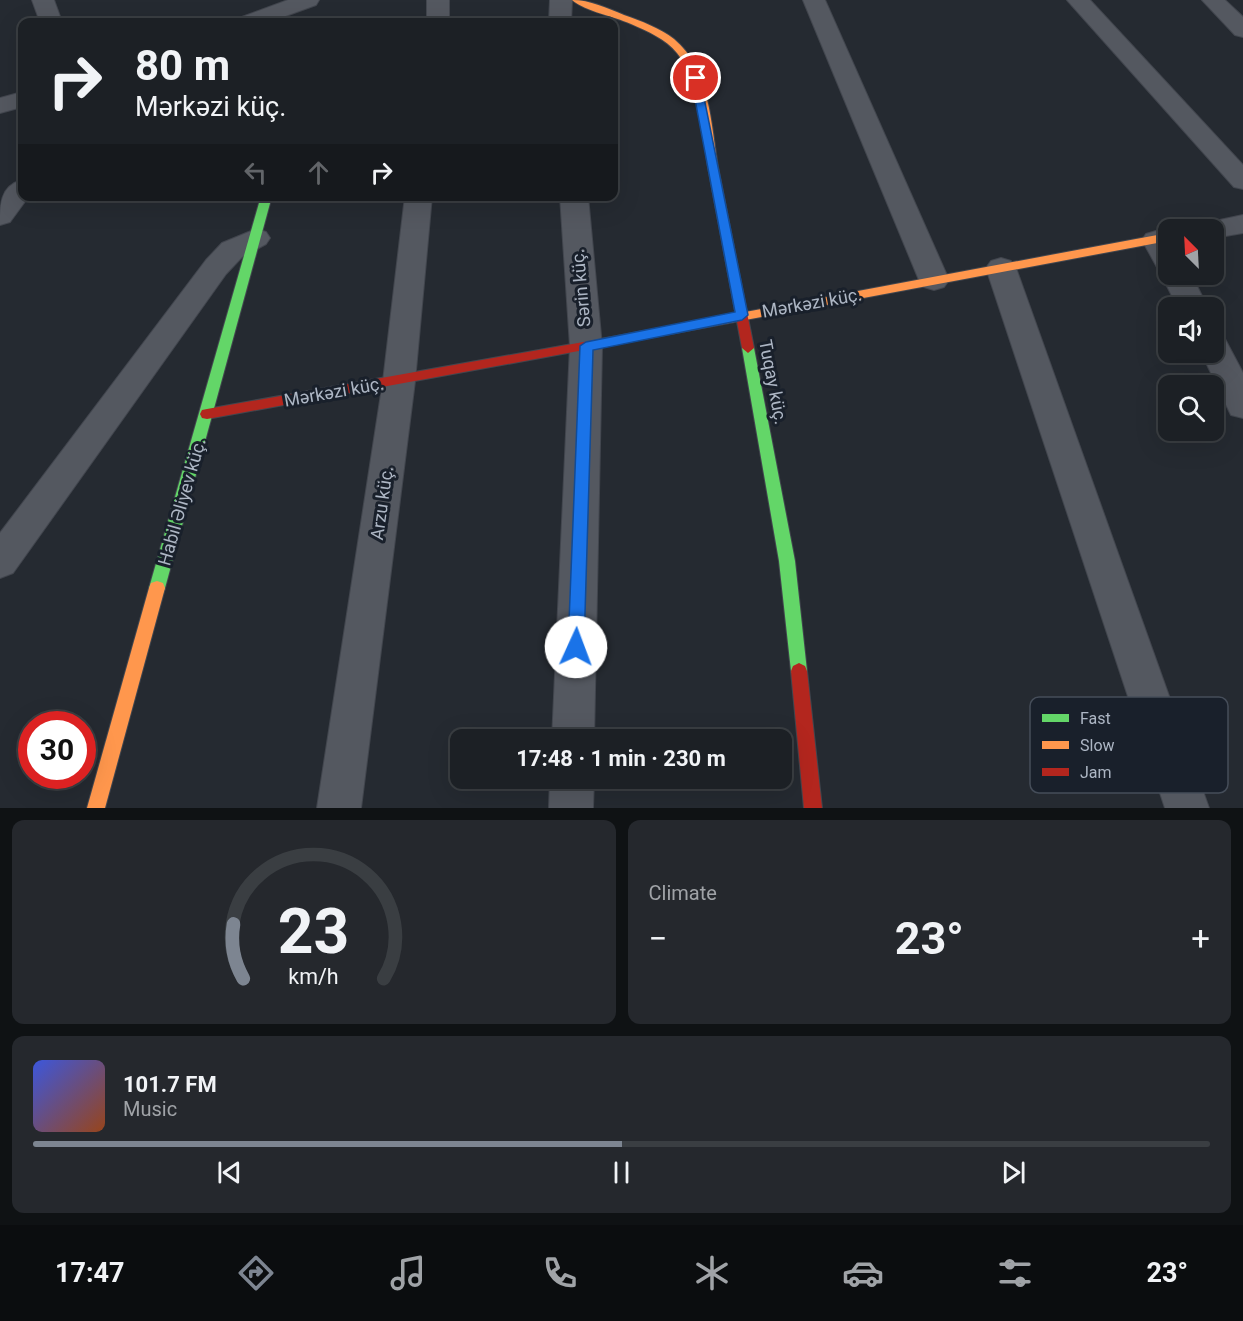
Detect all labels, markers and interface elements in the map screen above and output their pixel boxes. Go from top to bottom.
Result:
text: 80 m [135,41,230,90]
icon: right [36,42,114,120]
pin [670,52,721,103]
icon: arrive [679,61,712,94]
text: Mərkəzi küç. [135,91,286,123]
icon: left [239,156,272,189]
icon: ahead [302,156,335,189]
icon: right [365,156,398,189]
north arrow [1158,219,1224,285]
map controls [1158,219,1224,441]
street label: Sərin küç. [567,248,594,328]
street label: Mərkəzi küç. [760,283,863,322]
button: sound [1158,297,1224,363]
street label: Tuqay küç. [755,338,792,426]
street label: Mərkəzi küç. [282,372,385,411]
button: search [1158,375,1224,441]
street label: Habil Əliyev küç. [153,436,210,568]
street label: Arzu küç. [366,465,397,541]
position arrow [544,615,608,679]
legend [1030,697,1228,793]
text: Fast [1080,709,1111,728]
speed limit sign: 30 [18,711,96,789]
text: Slow [1080,736,1115,755]
text: 17:48 · 1 min · 230 m [516,746,726,771]
text: Jam [1080,763,1112,782]
text: Climate [649,881,717,905]
text: 23 [278,895,350,968]
text: 23° [895,912,964,965]
text: − [649,919,667,958]
text: + [1191,919,1210,958]
text: km/h [289,964,339,989]
text: 101.7 FM [123,1072,217,1097]
text: Music [123,1097,177,1121]
icon: previous [213,1156,246,1189]
icon: pause [605,1156,638,1189]
icon: next [997,1156,1030,1189]
icon: directions [235,1252,277,1294]
icon: music [387,1252,429,1294]
icon: phone [539,1252,581,1294]
icon: climate [691,1252,733,1294]
icon: car [842,1252,884,1294]
icon: filters [994,1252,1036,1294]
text: 17:47 [55,1257,125,1289]
text: 23° [1146,1257,1188,1289]

